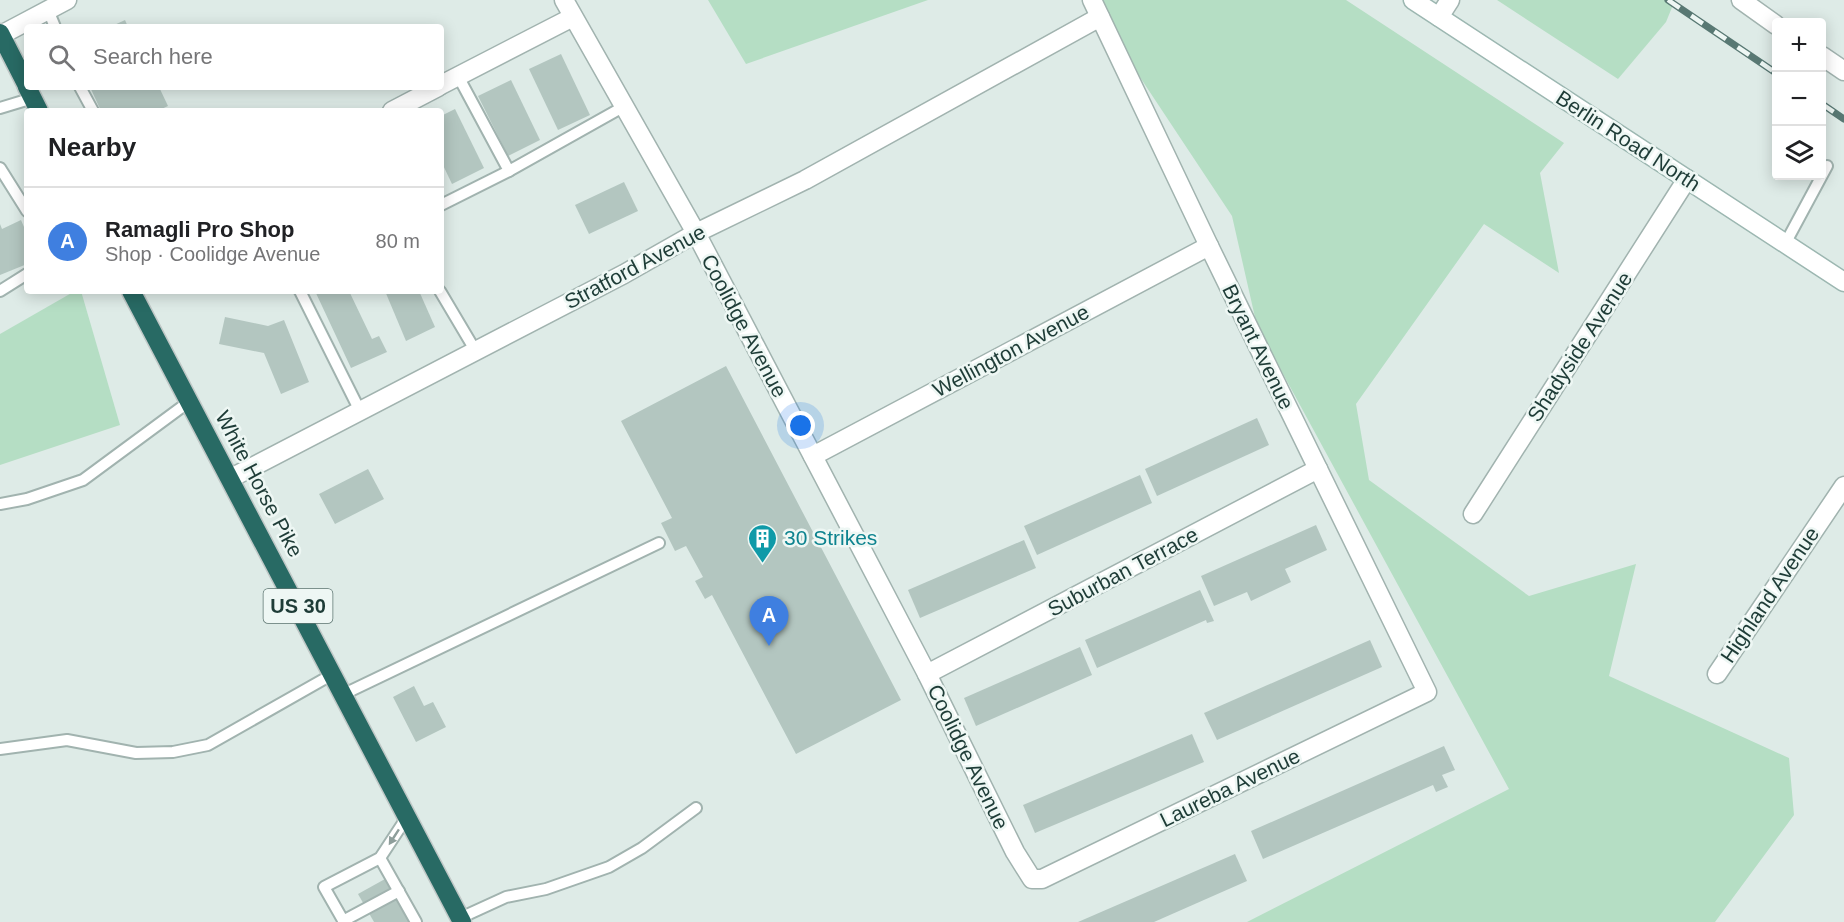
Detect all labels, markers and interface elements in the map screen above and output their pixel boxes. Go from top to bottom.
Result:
map controls [1772,18,1826,180]
button: + [1772,18,1826,72]
search box [24,24,444,90]
icon: search [45,41,78,74]
text: Search here [93,44,213,69]
button: − [1772,72,1826,126]
street label: Berlin Road North [1552,85,1705,196]
button: layers [1772,126,1826,180]
text: Nearby [48,132,136,162]
text: Ramagli Pro Shop [105,217,294,242]
street label: Stratford Avenue [560,220,709,313]
text: A [60,230,75,252]
text: 80 m [376,230,420,252]
text: Shop · Coolidge Avenue [105,243,320,265]
street label: Coolidge Avenue [697,250,792,401]
street label: Shadyside Avenue [1523,268,1636,426]
street label: Bryant Avenue [1218,281,1299,413]
street label: Wellington Avenue [929,300,1093,401]
street label: White Horse Pike [211,407,308,561]
your location [786,411,815,440]
building icon: 30 Strikes [747,522,779,564]
street label: Suburban Terrace [1044,522,1202,621]
street label: Highland Avenue [1716,523,1823,667]
place label: 30 Strikes [784,526,877,549]
road number: US 30 [264,589,332,623]
pin: A [750,596,788,646]
street label: Coolidge Avenue [923,681,1014,833]
street label: Laureba Avenue [1156,744,1303,831]
one-way arrow [388,829,399,846]

